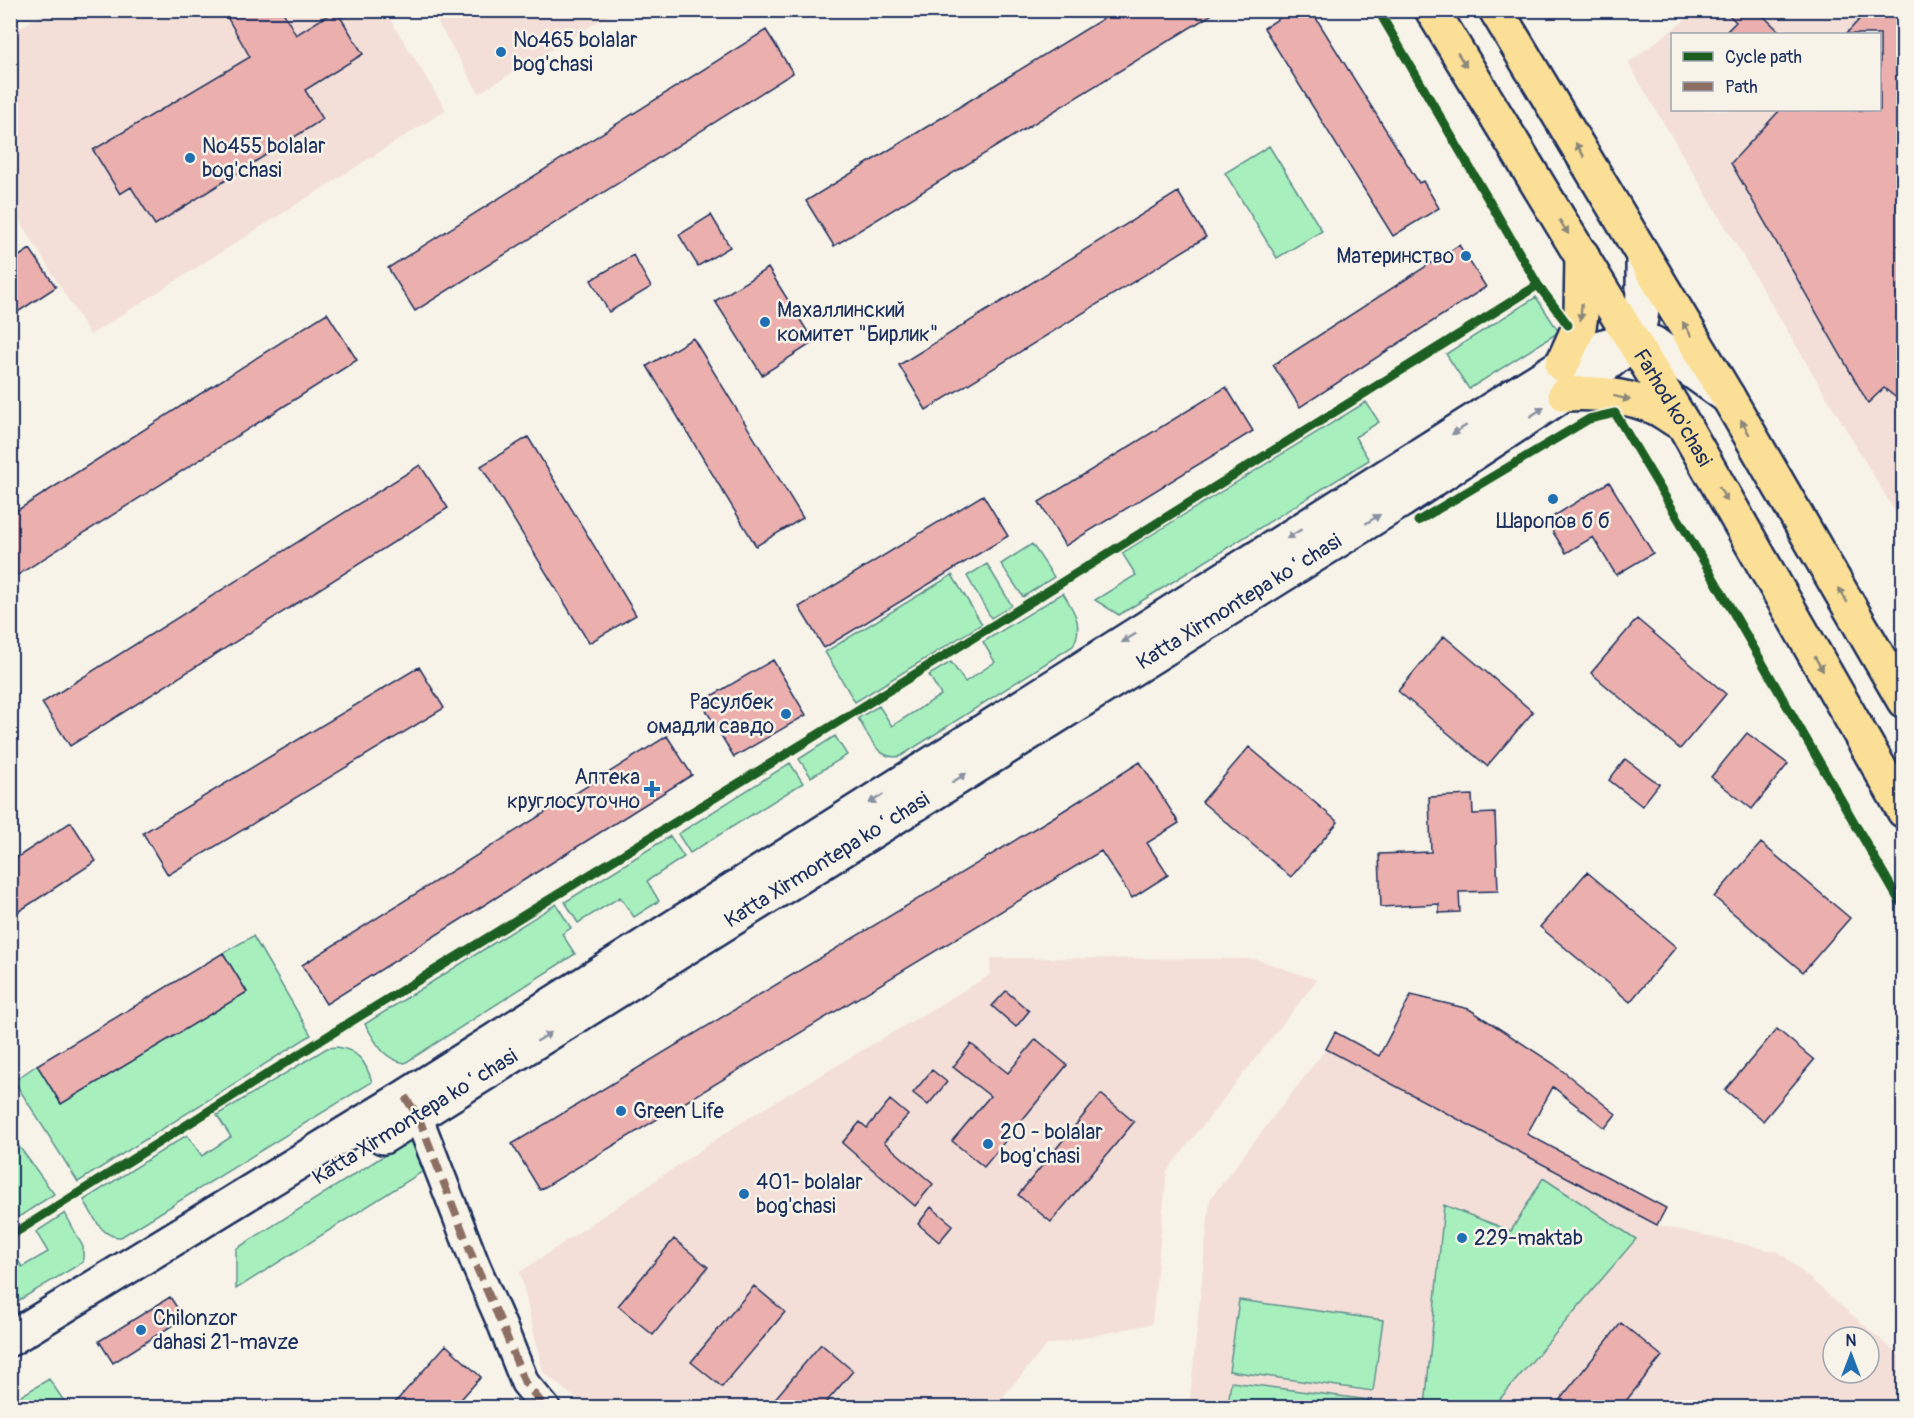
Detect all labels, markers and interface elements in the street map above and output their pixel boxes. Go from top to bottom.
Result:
place label: №465 bolalar bog'chasi [513,27,638,78]
legend [1671,33,1881,111]
marker: №465 bolalar bog'chasi [494,45,508,59]
text: Cycle path [1725,46,1802,69]
one-way arrow [1457,52,1468,68]
text: Path [1725,76,1758,99]
place label: №455 bolalar bog'chasi [202,133,326,184]
one-way arrow [1574,142,1585,158]
marker: №455 bolalar bog'chasi [183,151,197,165]
one-way arrow [1559,219,1570,235]
place label: Материнство [1336,243,1454,270]
marker: Материнство [1459,249,1473,263]
place label: Махаллинский комитет "Бирлик" [777,297,938,348]
one-way arrow [1576,303,1585,322]
marker: Махаллинский комитет "Бирлик" [758,315,772,329]
one-way arrow [1681,321,1692,337]
street label: Farhod ko'chasi [1627,344,1718,472]
one-way arrow [1613,393,1632,403]
one-way arrow [1528,407,1545,418]
one-way arrow [1739,419,1750,435]
one-way arrow [1451,424,1467,435]
one-way arrow [1718,486,1728,503]
marker: Шаропов б б [1546,492,1560,506]
place label: Шаропов б б [1496,508,1610,535]
one-way arrow [1365,513,1381,524]
street label: Katta Xirmontepa koʻchasi [1131,528,1347,676]
one-way arrow [1286,528,1302,539]
one-way arrow [1838,587,1848,604]
one-way arrow [1121,632,1137,643]
one-way arrow [1814,656,1824,673]
place label: Расулбек омадли савдо [647,689,774,740]
marker: Расулбек омадли савдо [779,707,793,721]
place label: Аптека круглосуточно [507,764,640,815]
one-way arrow [951,773,967,784]
marker: Аптека круглосуточно [645,782,659,796]
street label: Katta Xirmontepa koʻchasi [719,786,935,934]
one-way arrow [867,793,884,804]
one-way arrow [536,1032,552,1043]
street label: Katta Xirmontepa koʻchasi [307,1043,523,1191]
place label: Green Life [633,1098,725,1125]
marker: Green Life [614,1104,628,1118]
place label: 20 - bolalar bog'chasi [1000,1119,1103,1170]
marker: 20 - bolalar bog'chasi [981,1137,995,1151]
place label: 401- bolalar bog'chasi [756,1169,863,1220]
marker: 401- bolalar bog'chasi [737,1187,751,1201]
place label: 229-maktab [1474,1225,1583,1252]
marker: 229-maktab [1455,1231,1469,1245]
place label: Chilonzor dahasi 21-mavze [153,1305,299,1356]
marker: Chilonzor dahasi 21-mavze [134,1323,148,1337]
north arrow [1821,1325,1881,1385]
text: N [1846,1331,1857,1351]

